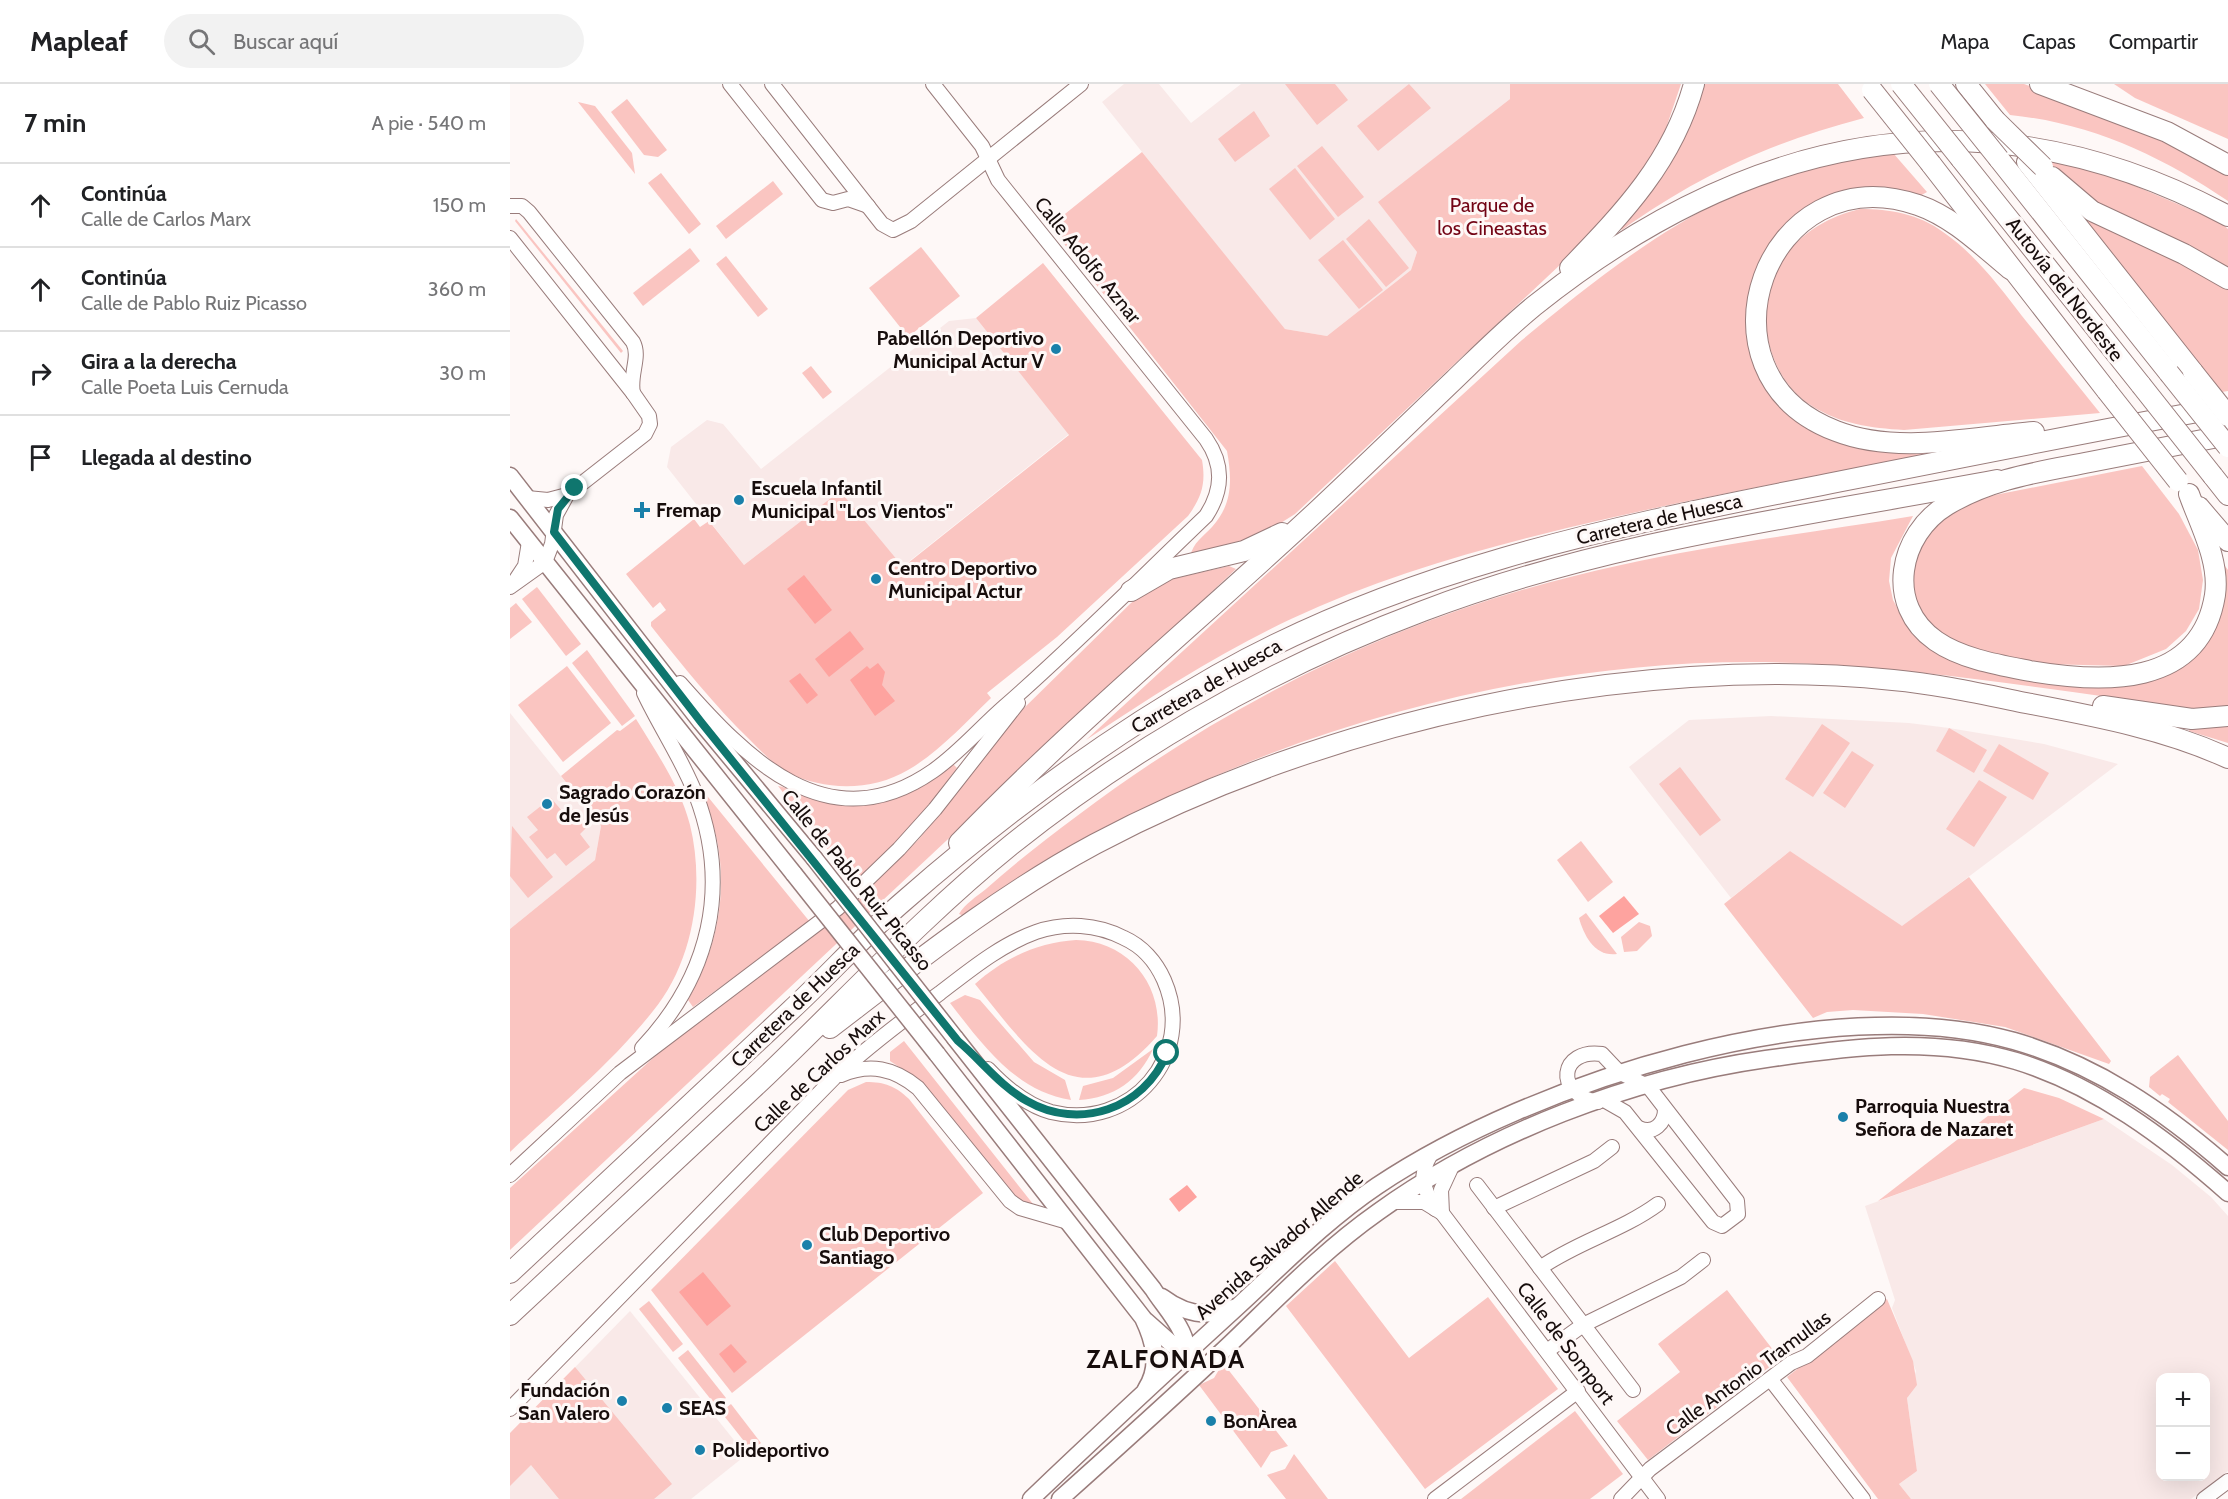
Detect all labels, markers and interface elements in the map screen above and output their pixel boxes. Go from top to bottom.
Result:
search box [164,14,584,68]
text: Mapleaf [30,24,128,58]
icon: search [185,25,218,58]
text: Buscar aquí [233,28,338,55]
text: Mapa [1941,29,1989,54]
text: Capas [2022,29,2076,54]
text: Compartir [2109,29,2198,54]
text: 7 min [24,107,86,139]
text: A pie · 540 m [371,111,486,135]
text: Continúa [81,180,167,207]
icon: ahead [24,189,57,222]
street label: Calle Adolfo Aznar [1030,192,1147,329]
text: 150 m [433,193,486,217]
park label: Parque de los Cineastas [1437,193,1547,240]
text: Calle de Carlos Marx [81,207,251,231]
street label: Autovía del Nordeste [2001,212,2129,366]
text: Continúa [81,264,167,291]
icon: ahead [24,273,57,306]
text: 360 m [428,277,486,301]
text: Calle de Pablo Ruiz Picasso [81,291,307,315]
place label: Pabellón Deportivo Municipal Actur V [876,326,1045,373]
marker: Pabellón Deportivo Municipal Actur V [1049,342,1063,356]
text: Gira a la derecha [81,348,237,375]
icon: right [24,357,57,390]
text: 30 m [439,361,486,385]
text: Calle Poeta Luis Cernuda [81,375,289,399]
icon: arrive [24,441,57,474]
text: Llegada al destino [81,444,252,471]
route end [561,474,587,500]
place label: Escuela Infantil Municipal "Los Vientos" [751,476,953,523]
street label: Carretera de Huesca [1574,488,1744,550]
marker: Escuela Infantil Municipal "Los Vientos" [732,493,746,507]
place label: Fremap [656,498,721,522]
marker: Fremap [633,501,651,519]
place label: Centro Deportivo Municipal Actur [888,556,1037,603]
marker: Centro Deportivo Municipal Actur [869,572,883,586]
street label: Carretera de Huesca [1127,633,1286,739]
place label: Sagrado Corazón de Jesús [559,780,706,827]
street label: Calle de Pablo Ruiz Picasso [777,785,937,975]
marker: Sagrado Corazón de Jesús [540,797,554,811]
street label: Carretera de Huesca [726,937,864,1072]
street label: Calle de Carlos Marx [749,1004,890,1138]
route start [1153,1039,1179,1065]
place label: Parroquia Nuestra Señora de Nazaret [1855,1094,2014,1141]
marker: Parroquia Nuestra Señora de Nazaret [1836,1110,1850,1124]
street label: Avenida Salvador Allende [1190,1166,1368,1324]
place label: Club Deportivo Santiago [819,1222,950,1269]
marker: Club Deportivo Santiago [800,1238,814,1252]
street label: Calle de Somport [1512,1277,1620,1409]
street label: Calle Antonio Tramullas [1661,1305,1835,1441]
district label: ZALFONADA [1086,1343,1246,1375]
map controls [2156,1373,2210,1481]
button: + [2156,1373,2210,1427]
place label: Fundación San Valero [518,1378,610,1425]
marker: Fundación San Valero [615,1394,629,1408]
place label: SEAS [679,1396,726,1420]
marker: SEAS [660,1401,674,1415]
place label: BonÀrea [1223,1409,1297,1433]
marker: BonÀrea [1204,1414,1218,1428]
button: − [2156,1427,2210,1481]
place label: Polideportivo [712,1438,829,1462]
marker: Polideportivo [693,1443,707,1457]

